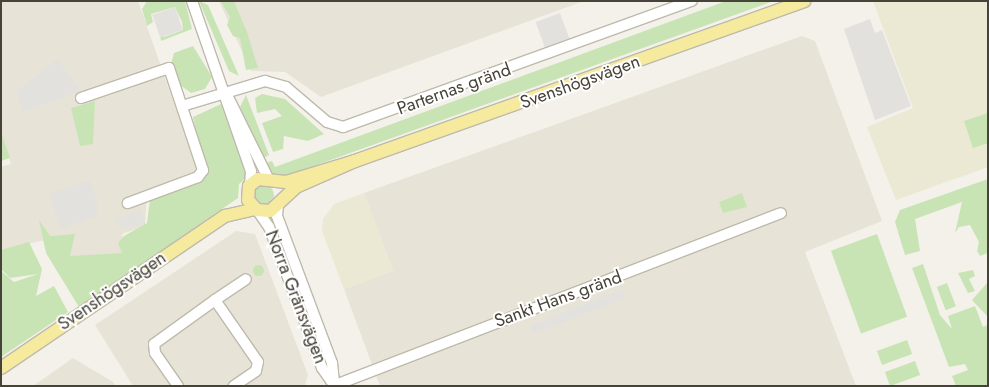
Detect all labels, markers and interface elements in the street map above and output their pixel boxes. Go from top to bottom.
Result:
street label: Svenshögsvägen [517,50,643,114]
street label: Parternas gränd [394,58,514,120]
street label: Norra Gränsvägen [261,227,331,367]
street label: Svenshögsvägen [54,247,170,335]
street label: Sankt Hans gränd [491,266,625,332]

